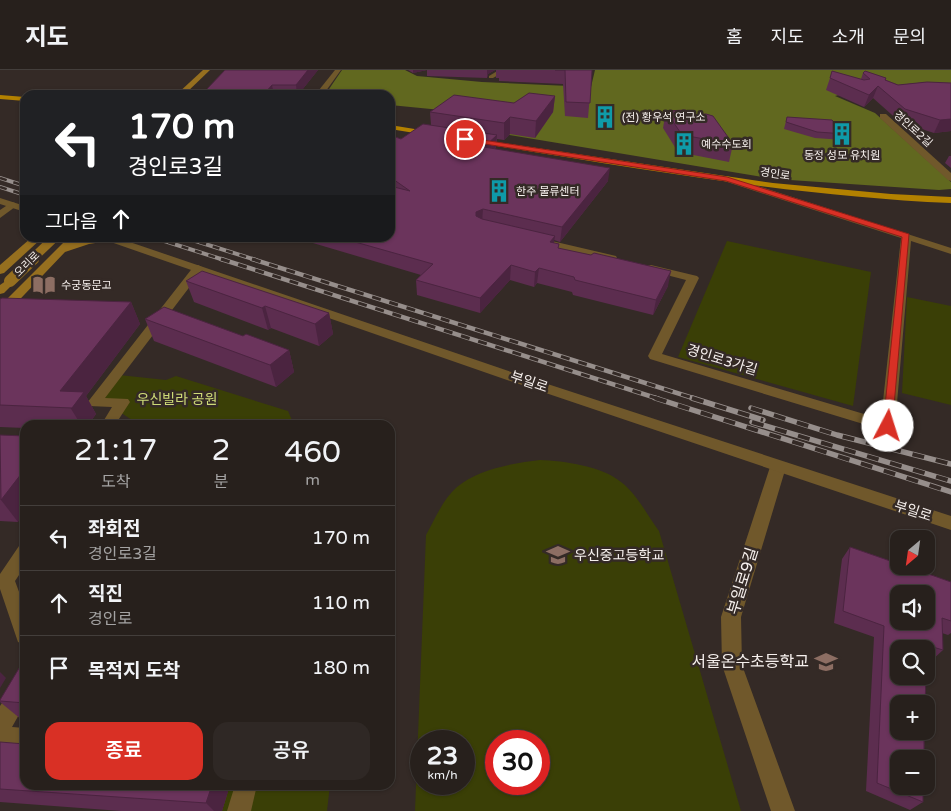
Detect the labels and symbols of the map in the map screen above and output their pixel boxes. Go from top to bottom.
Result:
building icon: (전) 황우석 연구소 [592,104,618,130]
street label: 경인로2길 [891,108,935,150]
place label: (전) 황우석 연구소 [622,111,705,124]
pin [444,118,486,160]
building icon: 동정 성모 유치원 [829,121,855,147]
building icon: 예수수도회 [671,131,697,157]
place label: 예수수도회 [701,138,752,151]
place label: 동정 성모 유치원 [804,149,880,162]
street label: 경인로 [759,165,791,183]
building icon: 한주 물류센터 [486,178,512,204]
place label: 한주 물류센터 [516,185,580,198]
street label: 오리로 [12,249,42,279]
library icon: 수궁동문고 [31,272,57,298]
place label: 수궁동문고 [61,279,112,292]
street label: 경인로3가길 [685,341,759,379]
street label: 부일로 [508,368,550,396]
park label: 우신빌라 공원 [137,391,217,408]
position arrow [861,399,913,451]
street label: 부일로 [892,497,934,525]
north arrow [890,530,935,575]
school or university icon: 우신중고등학교 [545,542,571,568]
street label: 부일로9길 [723,545,763,617]
place label: 우신중고등학교 [574,547,664,564]
school or university icon: 서울온수초등학교 [813,649,839,675]
place label: 서울온수초등학교 [691,652,809,672]
speed limit sign: 30 [485,730,550,795]

